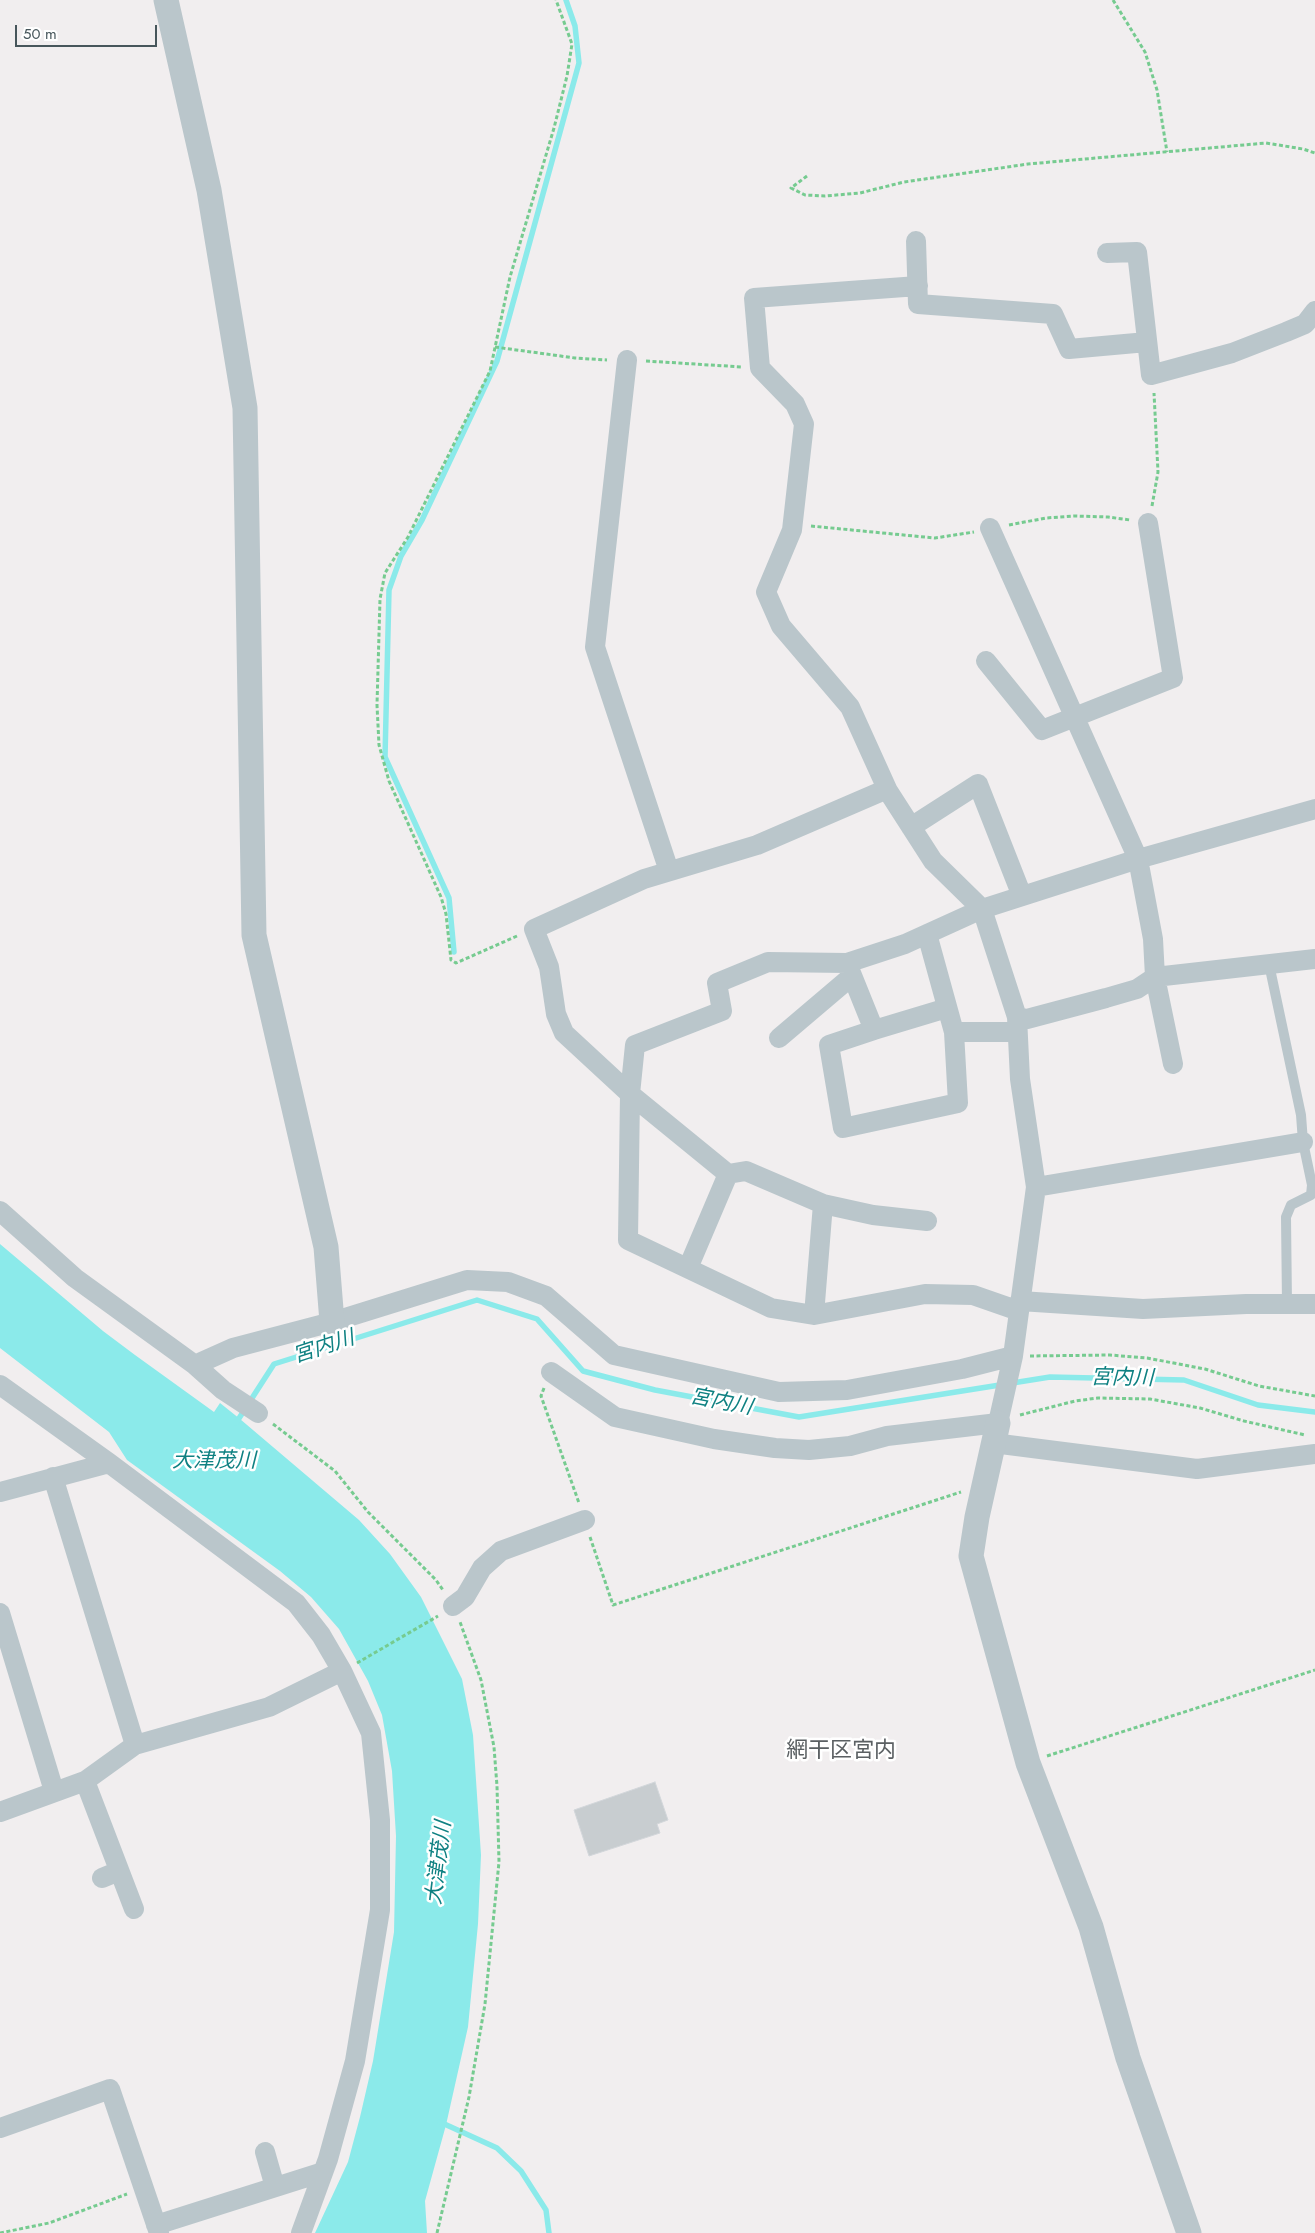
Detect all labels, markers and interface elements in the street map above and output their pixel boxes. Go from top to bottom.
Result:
scale bar [18,15,160,47]
text: 50 m [23,23,57,45]
water label: 宮内川 [290,1326,358,1370]
water label: 宮内川 [1090,1366,1154,1392]
water label: 宮内川 [688,1385,754,1421]
water label: 大津茂川 [172,1449,256,1475]
district label: 網干区宮内 [786,1739,896,1765]
water label: 大津茂川 [422,1820,458,1906]

